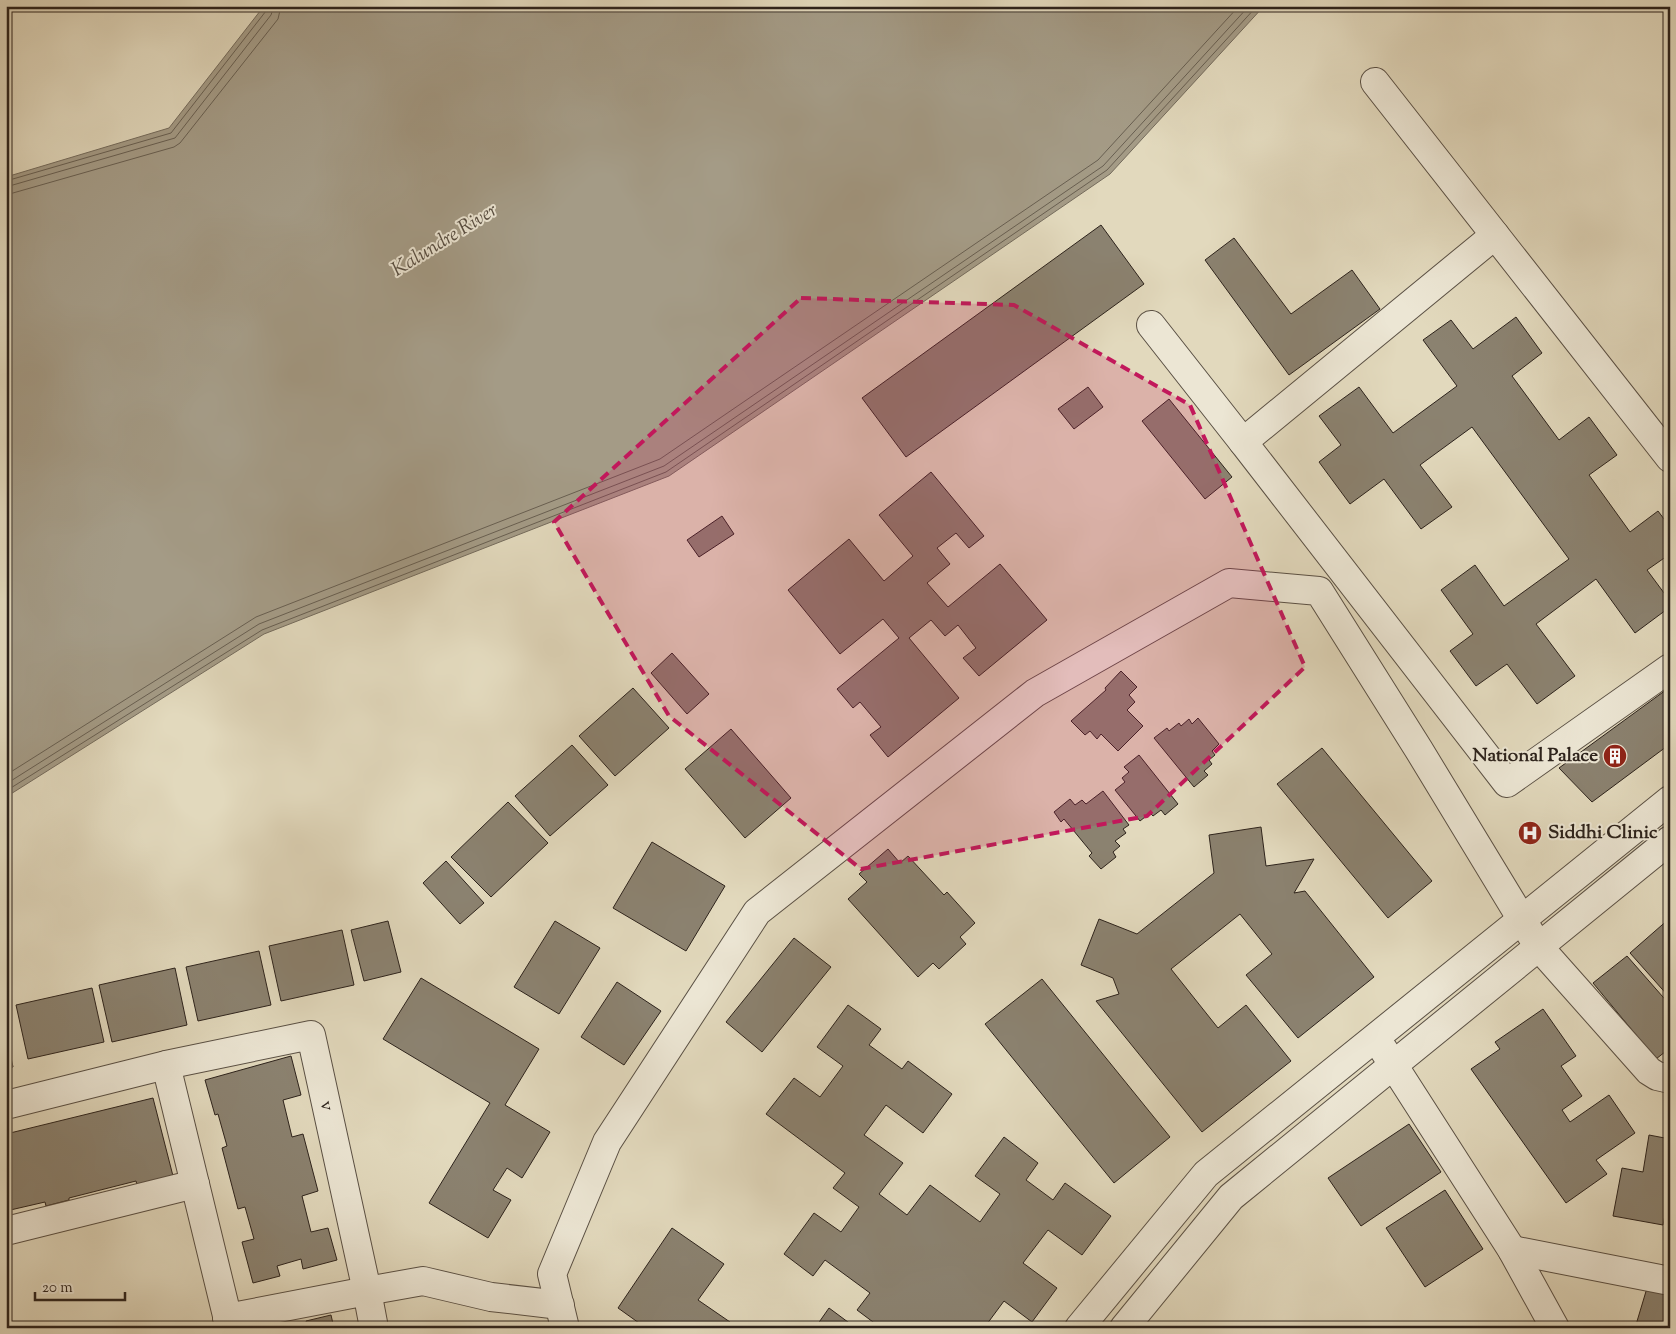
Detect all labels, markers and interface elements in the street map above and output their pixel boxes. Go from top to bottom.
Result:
water label: Kalundre River [387,197,503,285]
place label: National Palace [1472,743,1598,770]
building icon: National Palace [1602,743,1628,769]
hospital icon: Siddhi Clinic [1517,820,1543,846]
place label: Siddhi Clinic [1548,820,1658,847]
street label: v [312,1098,340,1114]
scale bar [35,1269,125,1301]
text: 20 m [42,1278,73,1299]

